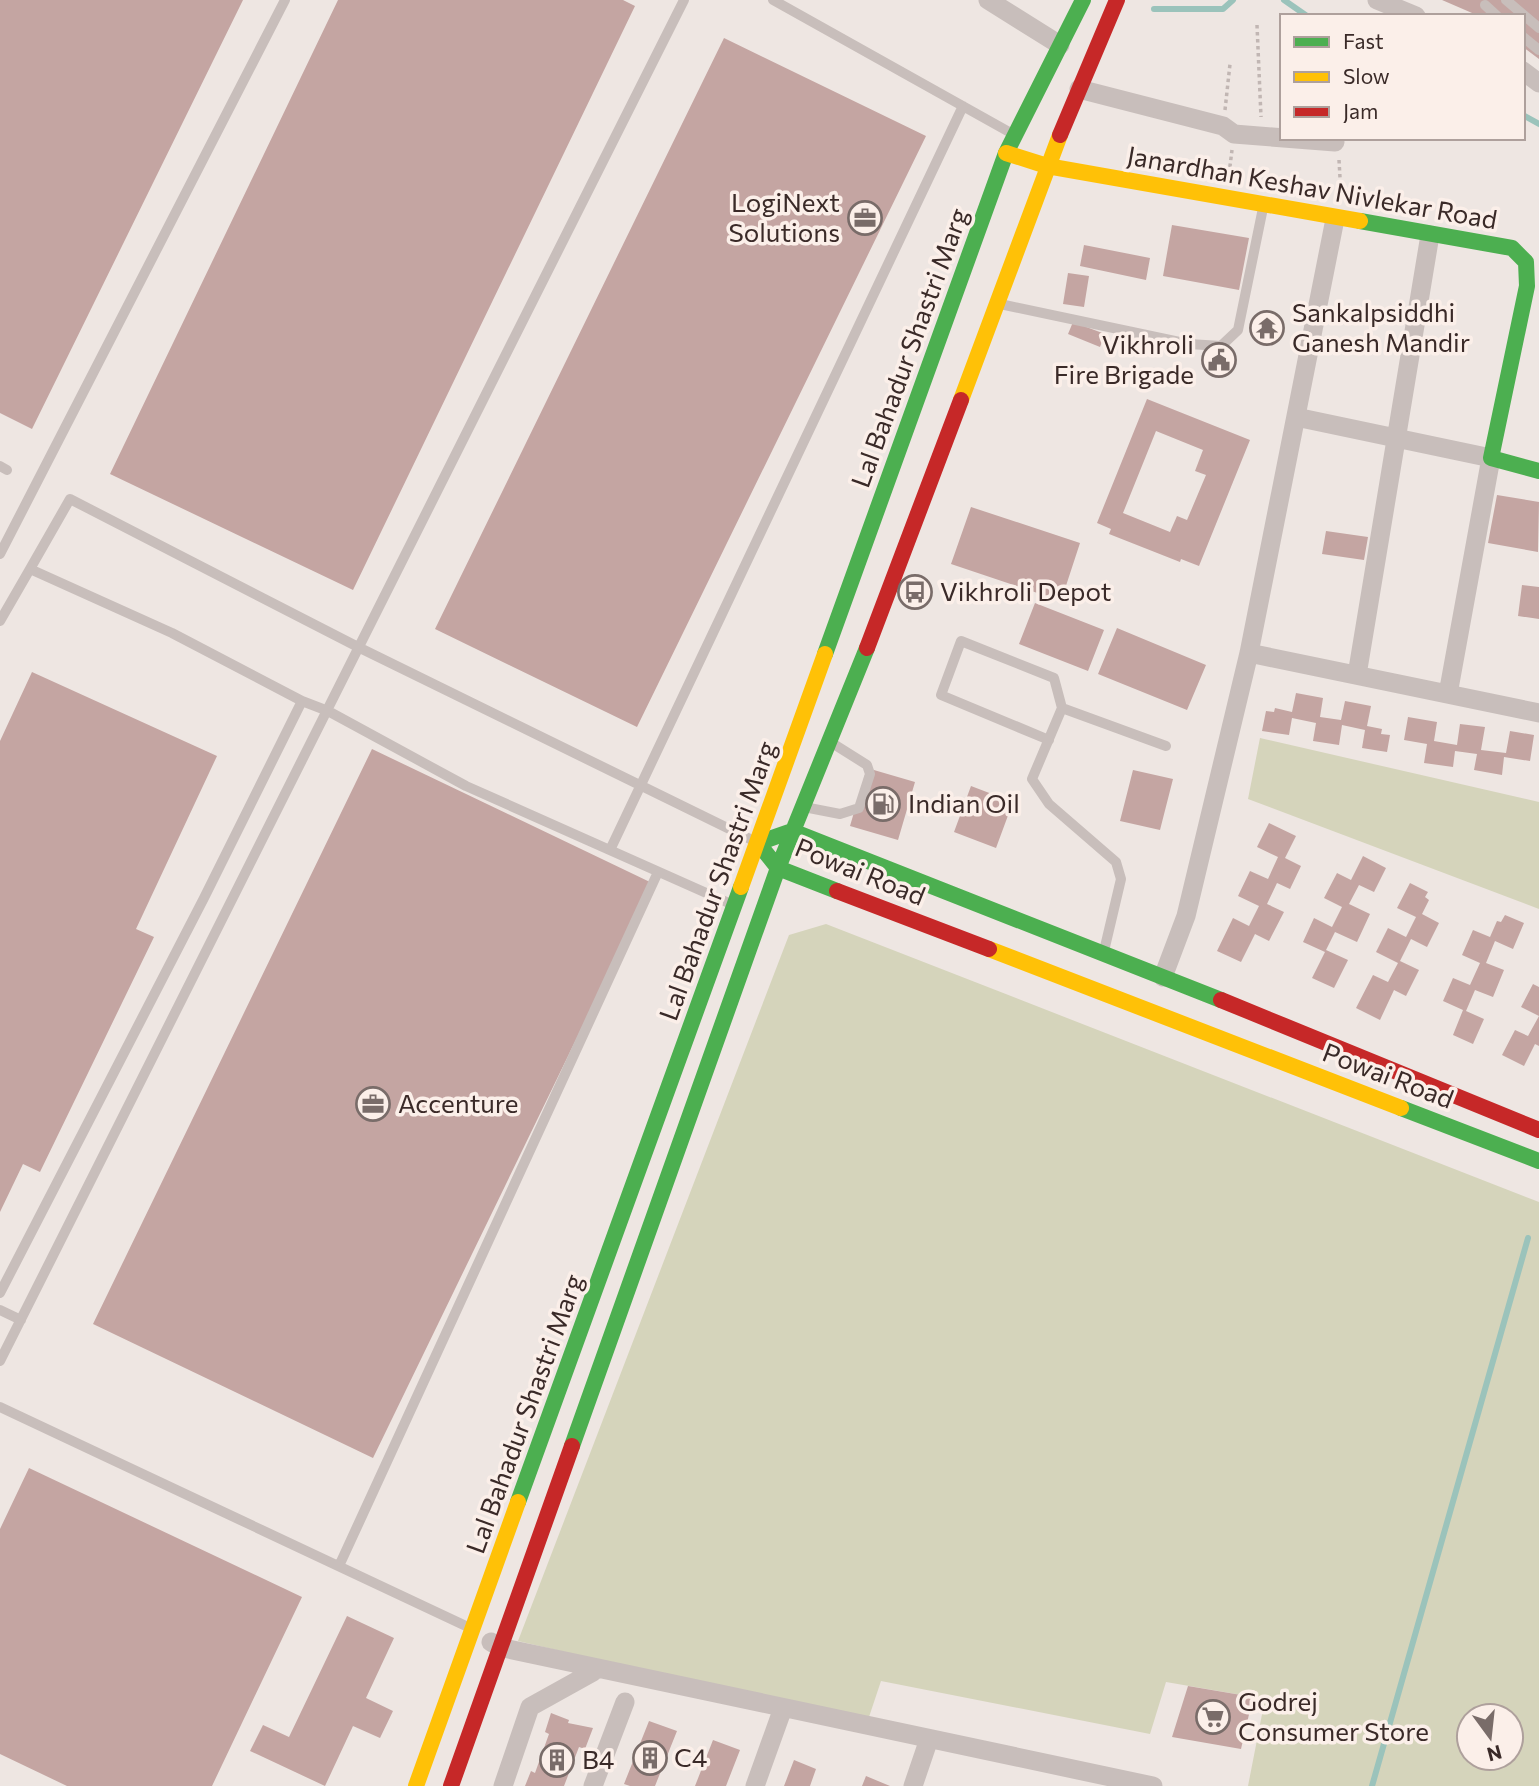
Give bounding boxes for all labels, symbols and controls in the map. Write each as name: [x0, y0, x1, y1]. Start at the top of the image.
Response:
legend: [1280, 14, 1525, 140]
text: Fast: [1343, 28, 1384, 53]
text: Slow: [1343, 63, 1390, 88]
text: Jam: [1343, 98, 1378, 123]
street label: Janardhan Keshav Nivlekar Road: [1125, 139, 1500, 234]
place label: LogiNext Solutions: [728, 186, 840, 247]
office icon: LogiNext Solutions: [846, 199, 884, 237]
street label: Lal Bahadur Shastri Marg: [844, 204, 974, 491]
place label: Sankalpsiddhi Ganesh Mandir: [1292, 296, 1470, 357]
temple icon: Sankalpsiddhi Ganesh Mandir: [1248, 309, 1286, 347]
place label: Vikhroli Fire Brigade: [1054, 328, 1194, 389]
public building icon: Vikhroli Fire Brigade: [1200, 341, 1238, 379]
bus stop icon: Vikhroli Depot: [896, 573, 934, 611]
place label: Vikhroli Depot: [940, 575, 1112, 606]
street label: Lal Bahadur Shastri Marg: [652, 737, 782, 1024]
fuel station icon: Indian Oil: [864, 785, 902, 823]
place label: Indian Oil: [908, 787, 1020, 818]
street label: Powai Road: [791, 830, 930, 911]
street label: Powai Road: [1319, 1035, 1458, 1114]
office icon: Accenture: [354, 1085, 392, 1123]
place label: Accenture: [398, 1087, 519, 1118]
street label: Lal Bahadur Shastri Marg: [459, 1270, 589, 1557]
place label: Godrej Consumer Store: [1238, 1685, 1429, 1746]
supermarket icon: Godrej Consumer Store: [1194, 1698, 1232, 1736]
north arrow: [1455, 1702, 1525, 1772]
building icon: C4: [631, 1739, 669, 1777]
building icon: B4: [538, 1741, 576, 1779]
place label: C4: [674, 1741, 707, 1772]
text: N: [1485, 1741, 1504, 1767]
place label: B4: [582, 1743, 614, 1774]

